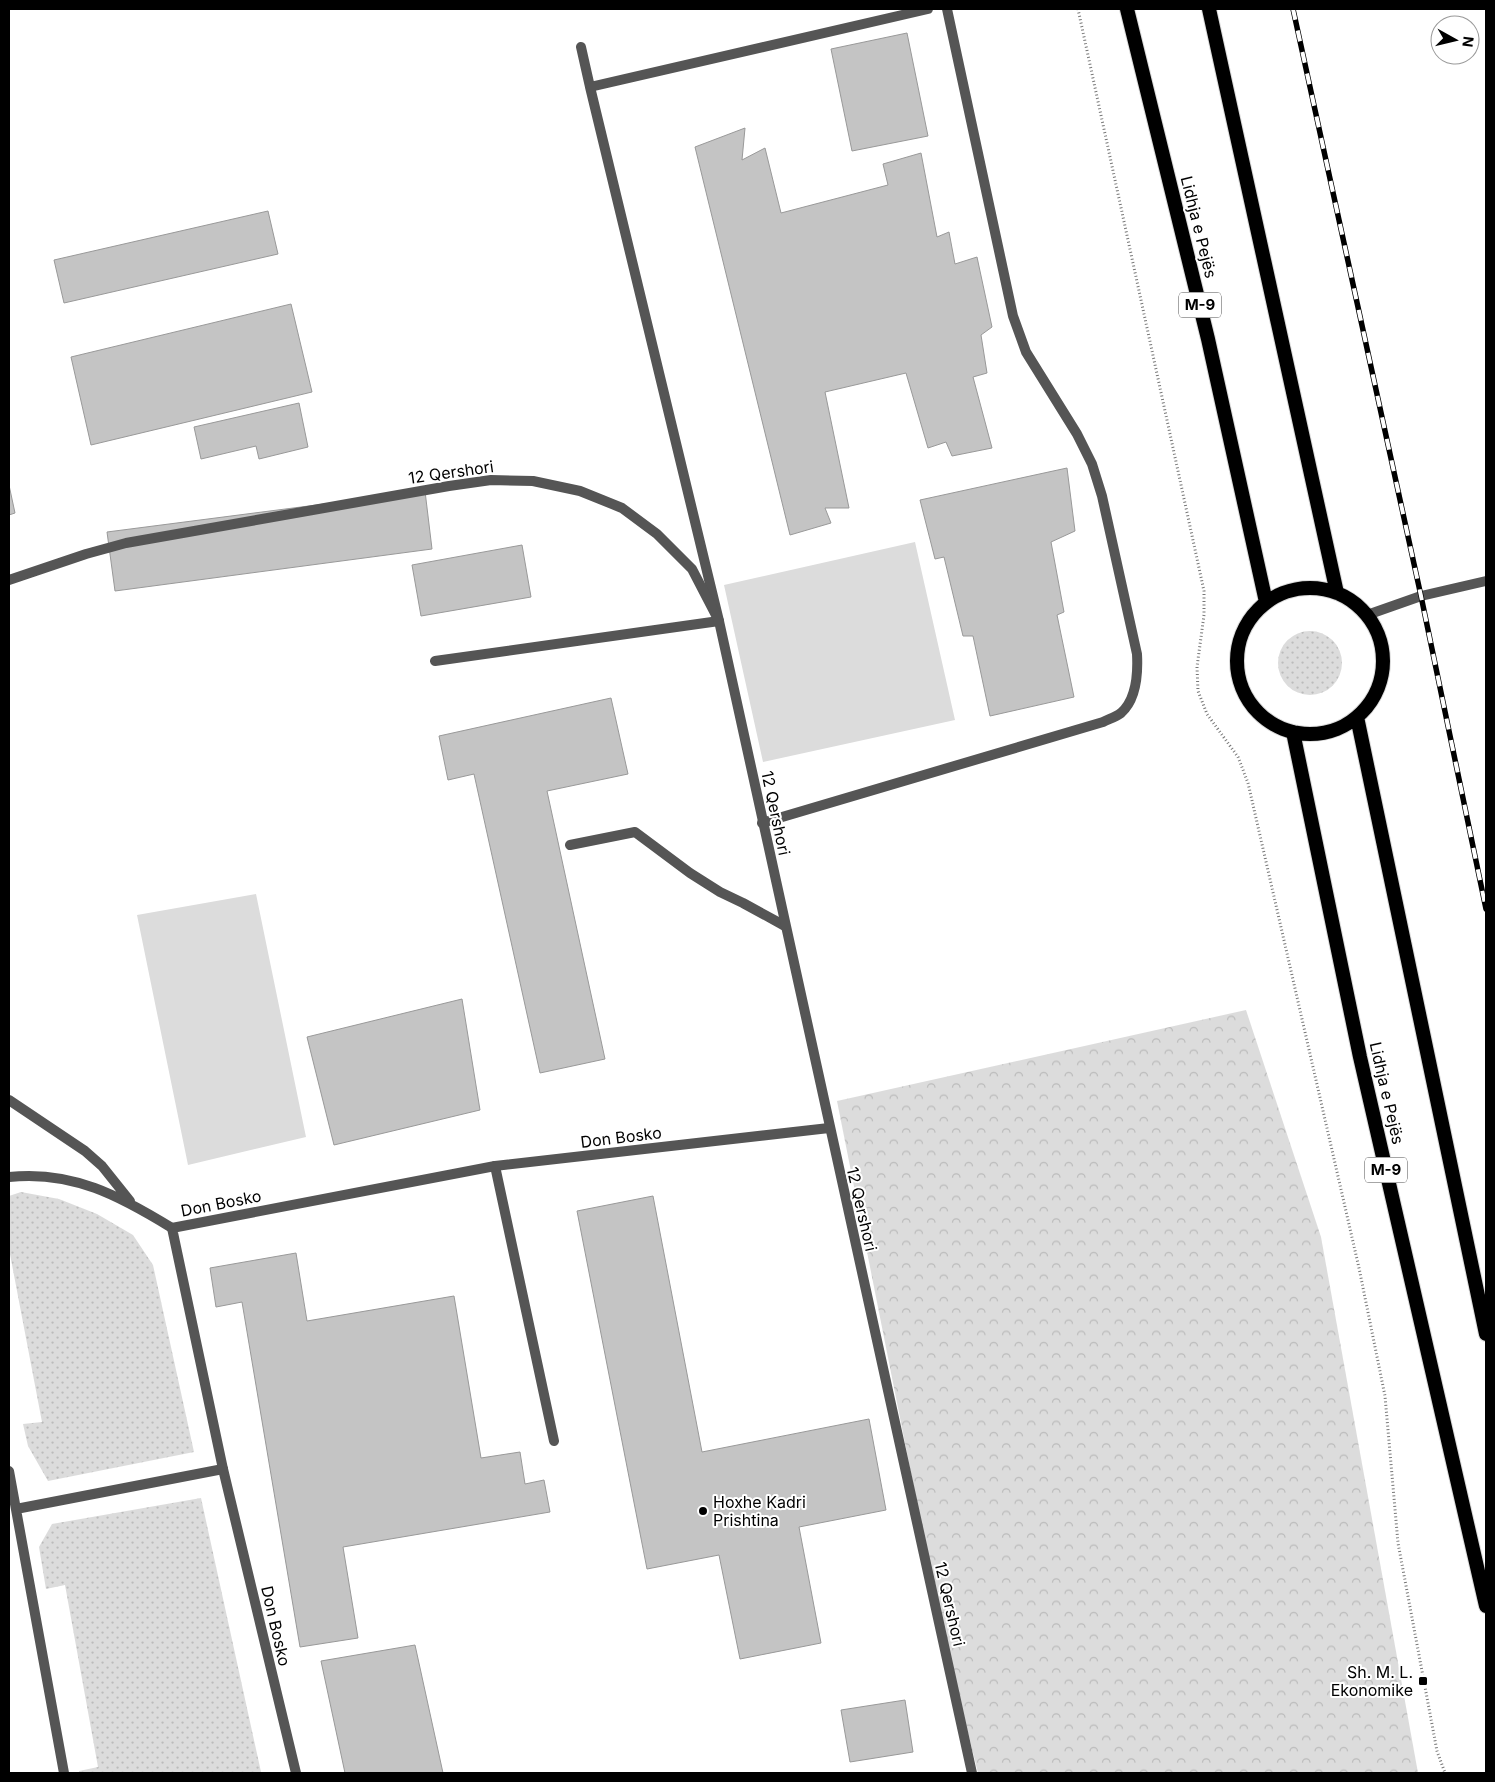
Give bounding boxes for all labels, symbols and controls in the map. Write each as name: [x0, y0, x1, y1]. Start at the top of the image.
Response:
north arrow: [1430, 15, 1480, 65]
text: N: [1459, 35, 1478, 48]
street label: Lidhja e Pejës: [1177, 174, 1221, 280]
road number: M-9: [1179, 292, 1221, 318]
street label: 12 Qershori: [407, 456, 495, 488]
street label: 12 Qershori: [757, 769, 795, 857]
street label: Lidhja e Pejës: [1366, 1040, 1408, 1146]
street label: Don Bosko: [579, 1122, 663, 1152]
road number: M-9: [1365, 1158, 1407, 1182]
street label: 12 Qershori: [843, 1165, 881, 1253]
street label: Don Bosko: [179, 1185, 263, 1221]
place label: Hoxhe Kadri Prishtina: [713, 1492, 806, 1530]
marker: Hoxhe Kadri Prishtina: [697, 1505, 709, 1517]
street label: 12 Qershori: [931, 1560, 969, 1648]
street label: Don Bosko: [257, 1584, 295, 1668]
place label: Sh. M. L. Ekonomike: [1331, 1662, 1413, 1700]
marker: Sh. M. L. Ekonomike: [1417, 1675, 1429, 1687]

